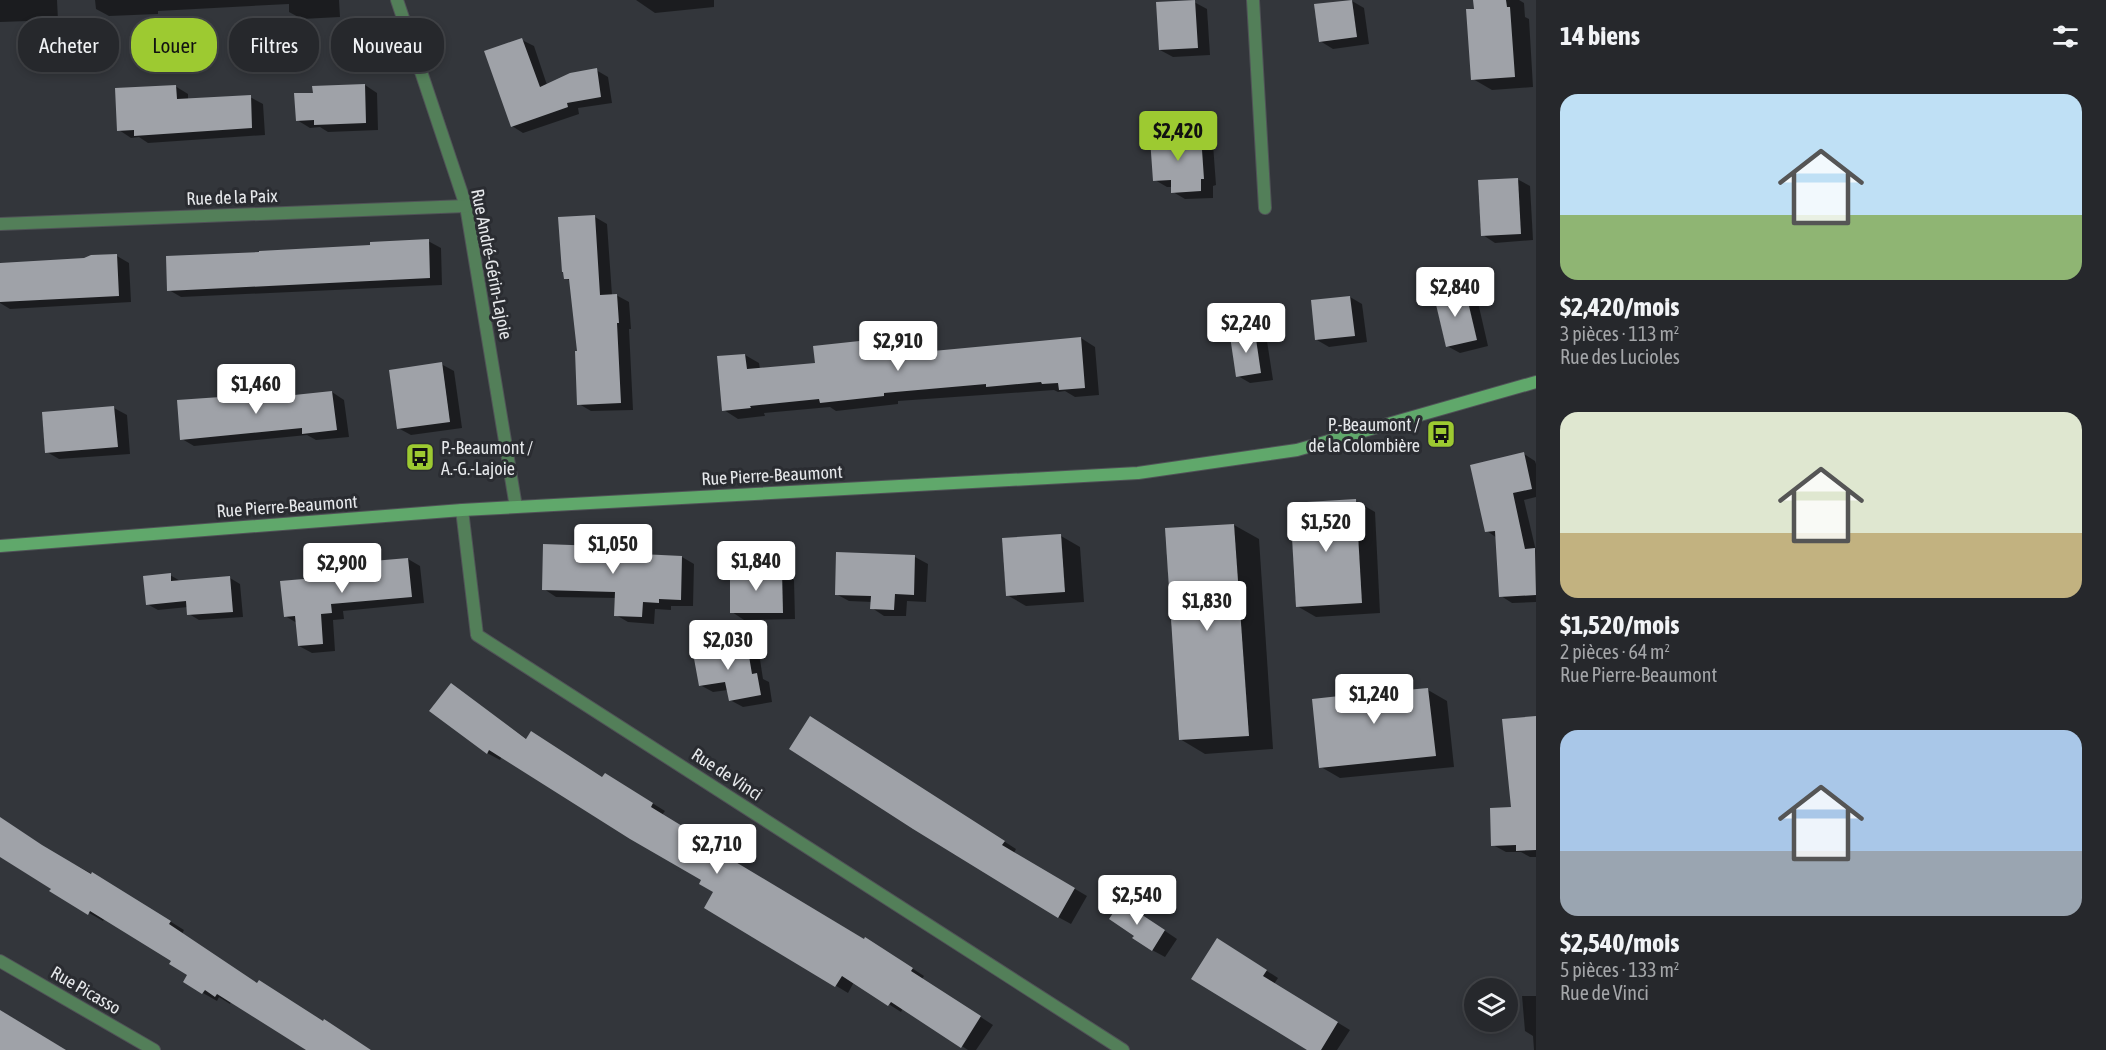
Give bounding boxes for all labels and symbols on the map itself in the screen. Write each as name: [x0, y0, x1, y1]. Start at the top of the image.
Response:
pin: $2,420: [1129, 111, 1227, 162]
street label: Rue de la Paix: [186, 185, 278, 209]
street label: Rue André-Gérin-Lajoie: [467, 187, 517, 341]
pin: $2,840: [1406, 267, 1504, 318]
pin: $2,240: [1197, 303, 1295, 354]
pin: $2,910: [849, 321, 947, 372]
pin: $1,460: [207, 364, 305, 415]
place label: P.-Beaumont / de la Colombière: [1308, 414, 1420, 456]
bus stop icon: P.-Beaumont / de la Colombière: [1425, 418, 1457, 450]
place label: P.-Beaumont / A.-G.-Lajoie: [441, 437, 533, 479]
bus stop icon: P.-Beaumont / A.-G.-Lajoie: [404, 441, 436, 473]
street label: Rue Pierre-Beaumont: [701, 461, 843, 489]
street label: Rue Pierre-Beaumont: [216, 491, 358, 521]
pin: $1,520: [1277, 502, 1375, 553]
pin: $1,050: [564, 524, 662, 575]
pin: $1,840: [707, 541, 805, 592]
pin: $2,900: [293, 543, 391, 594]
pin: $1,830: [1158, 581, 1256, 632]
pin: $2,030: [679, 620, 777, 671]
pin: $1,240: [1325, 674, 1423, 725]
street label: Rue de Vinci: [688, 743, 766, 805]
pin: $2,710: [668, 824, 766, 875]
pin: $2,540: [1088, 875, 1186, 926]
street label: Rue Picasso: [47, 962, 125, 1018]

